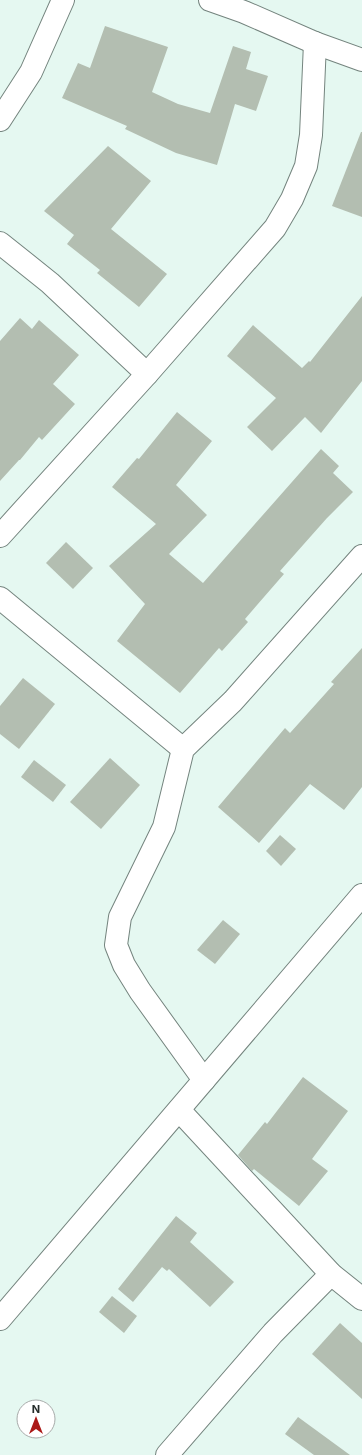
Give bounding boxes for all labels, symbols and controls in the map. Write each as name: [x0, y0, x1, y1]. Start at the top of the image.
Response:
north arrow: [16, 1399, 56, 1439]
text: N: [32, 1402, 40, 1416]

